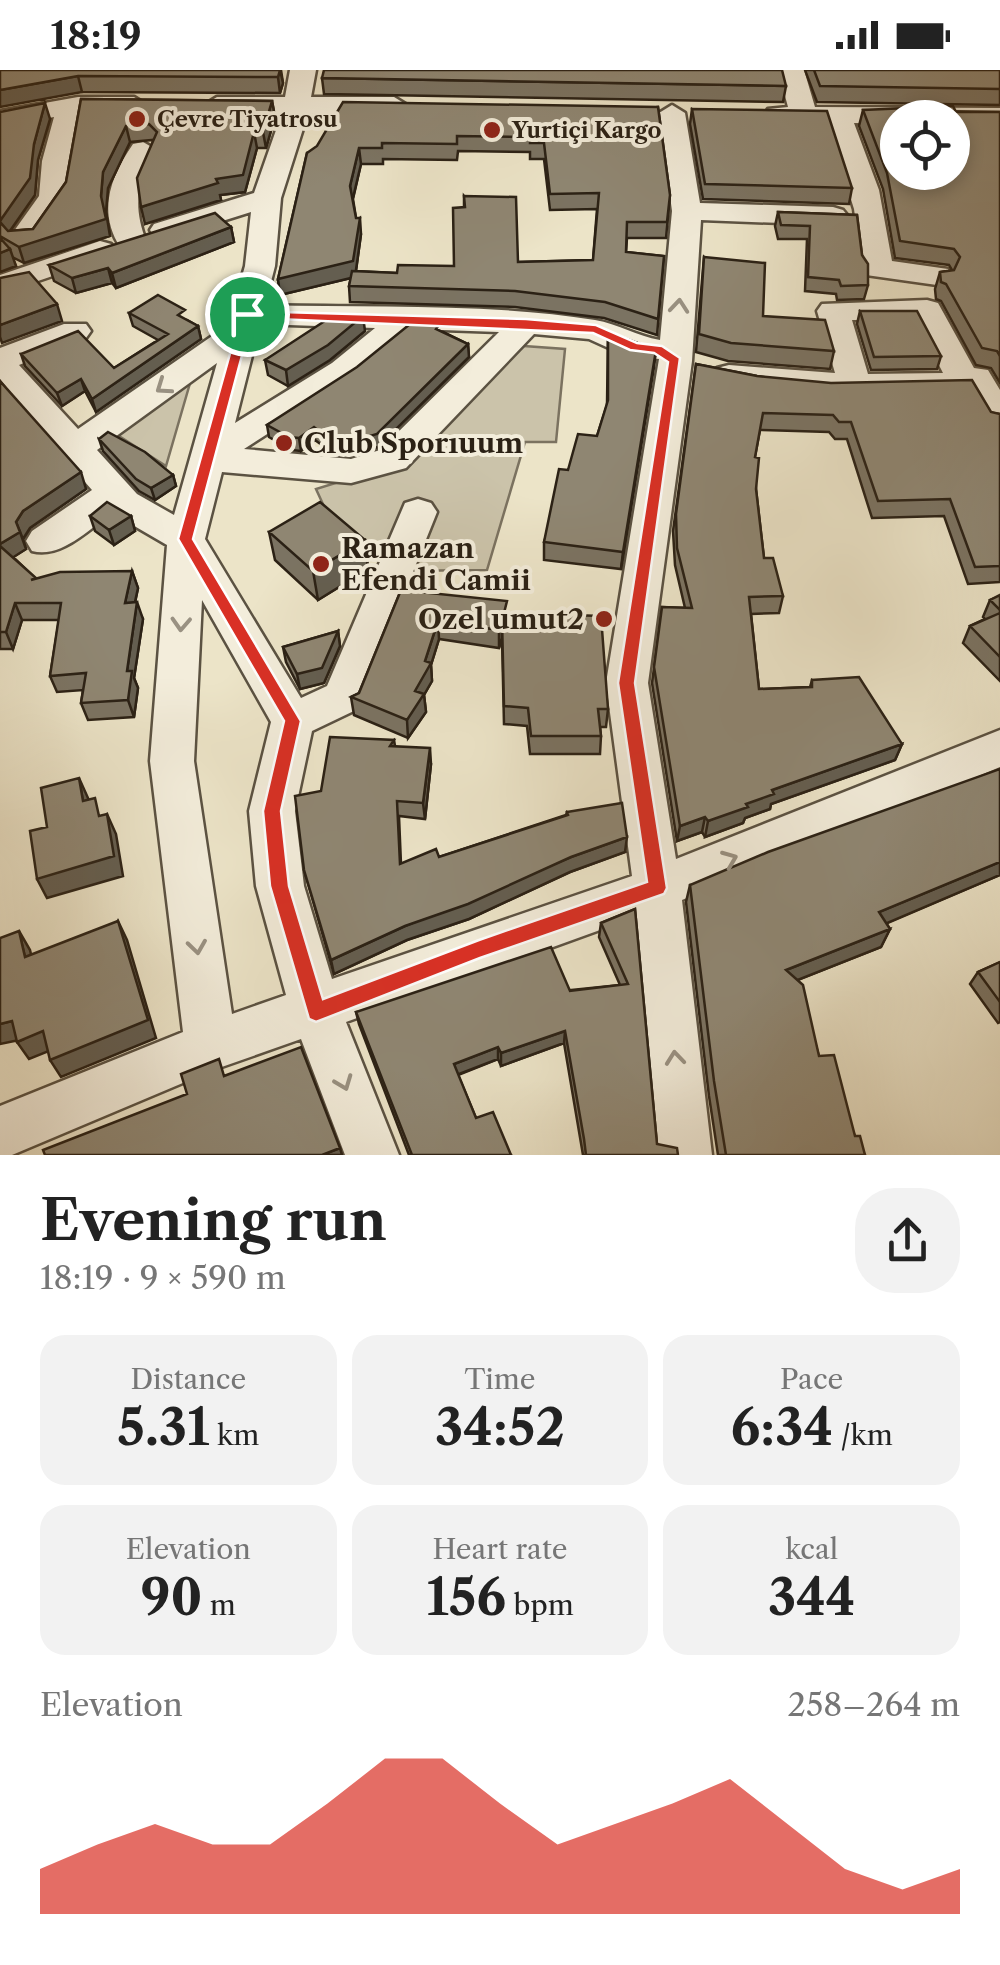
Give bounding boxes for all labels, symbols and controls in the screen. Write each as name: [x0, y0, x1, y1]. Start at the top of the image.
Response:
text: 18:19: [50, 12, 142, 59]
map controls: [880, 100, 970, 190]
button: locate: [880, 100, 970, 190]
place label: Çevre Tiyatrosu: [157, 106, 338, 133]
marker: Çevre Tiyatrosu: [126, 108, 148, 130]
place label: Yurtiçi Kargo: [511, 117, 662, 144]
marker: Yurtiçi Kargo: [481, 119, 503, 141]
pin: [205, 272, 290, 357]
icon: arrive: [220, 287, 275, 342]
one-way arrow: [668, 298, 690, 314]
one-way arrow: [155, 374, 174, 393]
place label: Club Sporıuum: [304, 426, 523, 460]
marker: Club Sporıuum: [273, 432, 295, 454]
place label: Ramazan Efendi Camii: [341, 531, 531, 597]
marker: Ramazan Efendi Camii: [310, 553, 332, 575]
place label: Ozel umut2: [418, 602, 584, 636]
marker: Ozel umut2: [593, 608, 615, 630]
one-way arrow: [171, 616, 192, 632]
one-way arrow: [720, 850, 738, 870]
one-way arrow: [186, 938, 207, 955]
one-way arrow: [664, 1050, 686, 1066]
one-way arrow: [332, 1074, 353, 1091]
text: Evening run: [40, 1187, 387, 1254]
button: share: [855, 1188, 960, 1293]
text: 18:19 · 9 × 590 m: [40, 1258, 286, 1297]
text: Distance: [130, 1362, 246, 1396]
text: Time: [465, 1362, 535, 1396]
text: Pace: [780, 1362, 843, 1396]
text: 5.31: [117, 1396, 210, 1458]
text: 34:52: [435, 1396, 565, 1458]
text: 6:34: [730, 1396, 833, 1458]
text: km: [210, 1418, 259, 1452]
text: /km: [833, 1418, 893, 1452]
text: Elevation: [126, 1532, 251, 1566]
text: Heart rate: [433, 1532, 567, 1566]
text: kcal: [785, 1532, 838, 1566]
text: 90: [141, 1566, 202, 1628]
text: 156: [426, 1566, 506, 1628]
text: 344: [768, 1566, 855, 1628]
text: m: [202, 1588, 236, 1622]
text: bpm: [506, 1588, 574, 1622]
text: Elevation: [40, 1685, 183, 1724]
text: 258–264 m: [788, 1685, 960, 1724]

